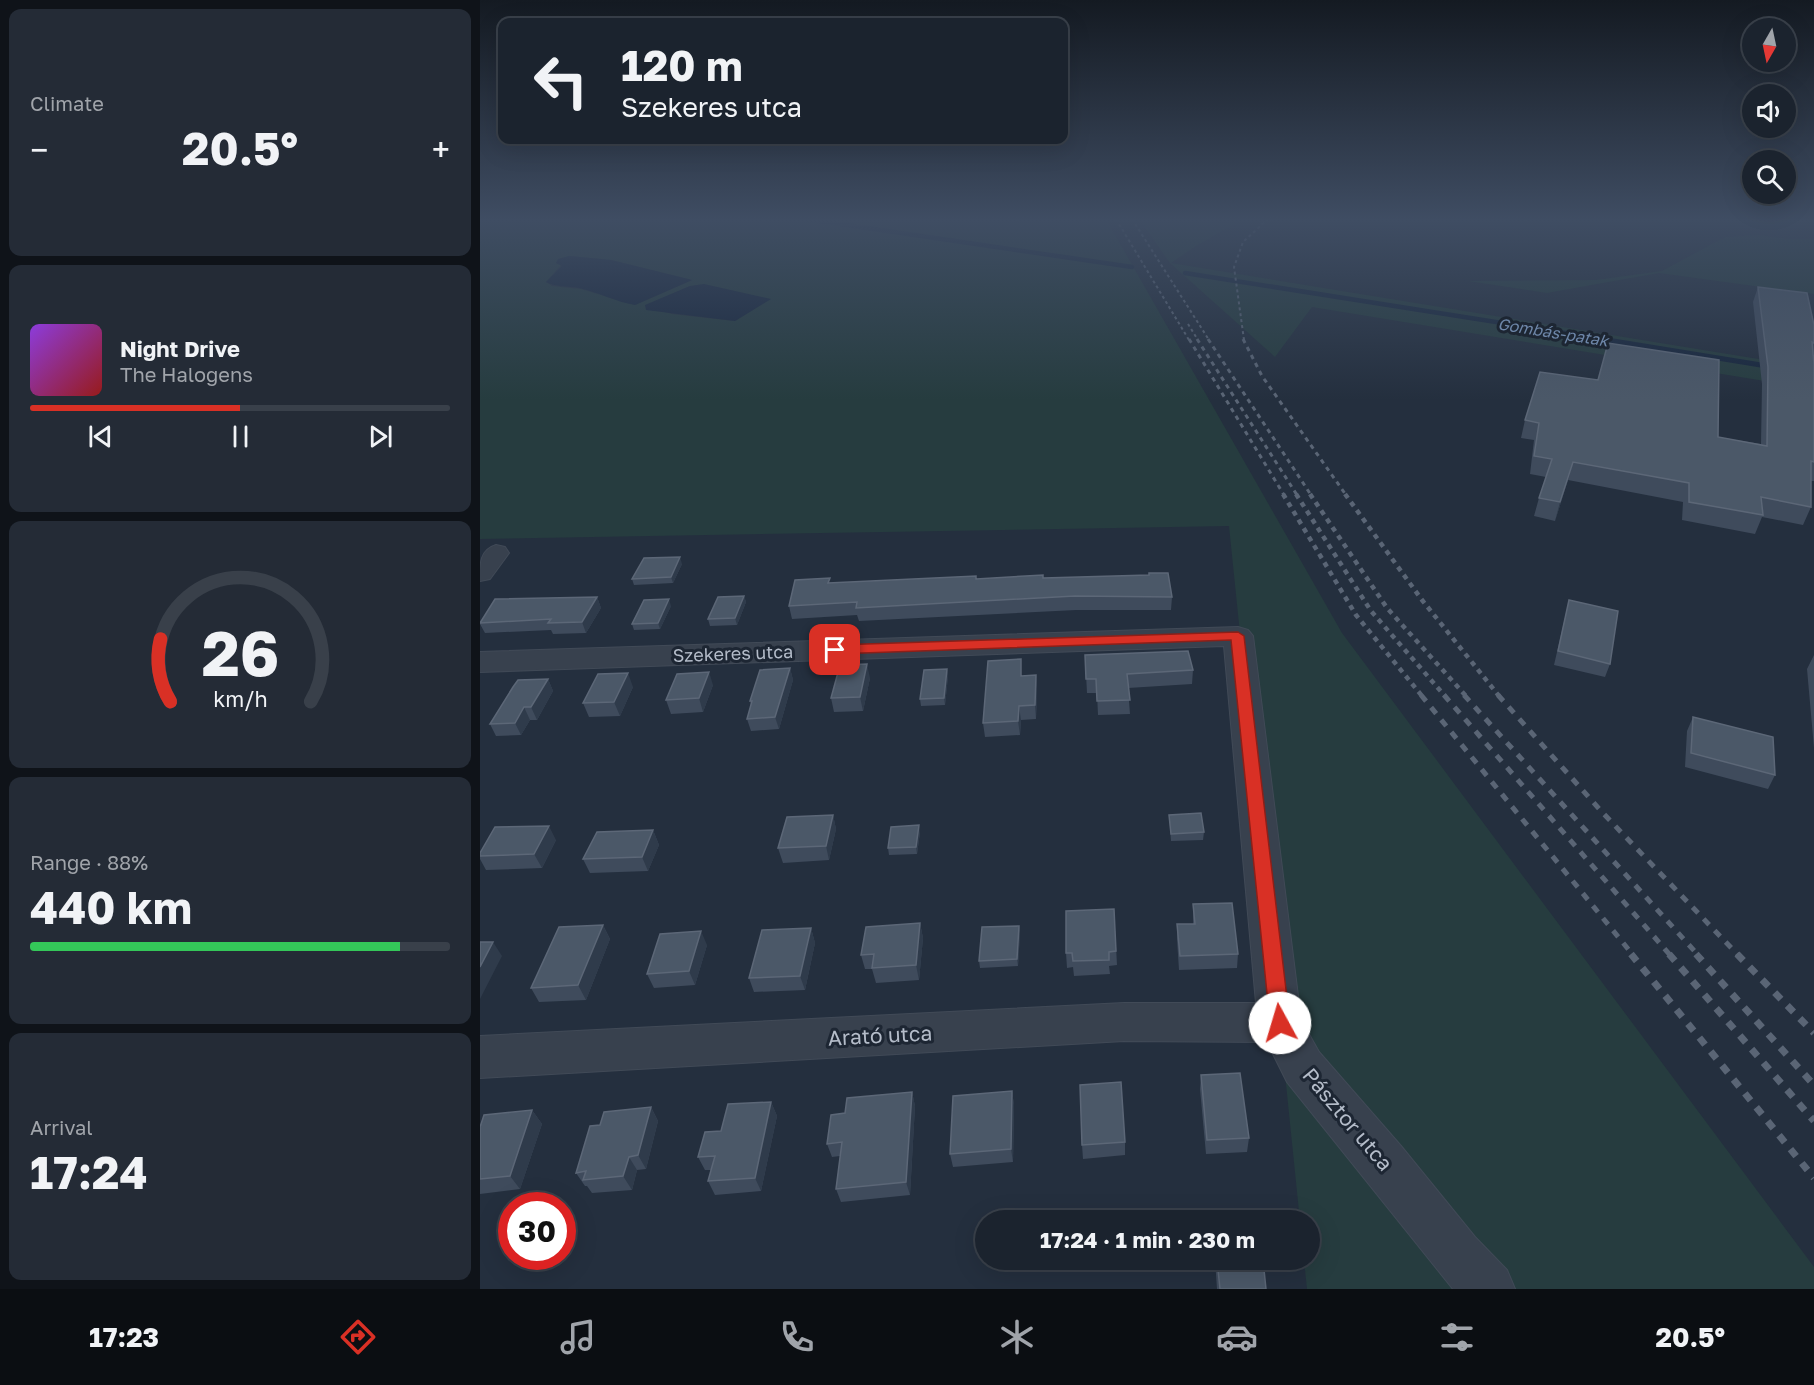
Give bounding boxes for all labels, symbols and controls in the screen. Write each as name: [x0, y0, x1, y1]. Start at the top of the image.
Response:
north arrow: [1742, 18, 1796, 72]
map controls: [1742, 18, 1796, 204]
text: 120 m: [621, 40, 743, 90]
icon: left: [522, 42, 600, 120]
button: sound: [1742, 84, 1796, 138]
text: Climate: [30, 91, 104, 115]
text: Szekeres utca: [621, 91, 802, 123]
text: 20.5°: [182, 121, 298, 175]
text: −: [30, 130, 48, 169]
text: +: [432, 130, 450, 169]
button: search: [1742, 150, 1796, 204]
water label: Gombás-patak: [1496, 313, 1612, 351]
text: Night Drive: [120, 335, 240, 362]
text: The Halogens: [120, 362, 253, 386]
icon: previous: [84, 420, 117, 453]
icon: pause: [224, 420, 257, 453]
icon: next: [364, 420, 397, 453]
text: 26: [201, 615, 279, 690]
pin: [809, 624, 860, 675]
icon: arrive: [818, 633, 851, 666]
street label: Szekeres utca: [672, 640, 794, 666]
text: km/h: [213, 686, 267, 712]
text: Range · 88%: [30, 850, 148, 874]
text: 440 km: [30, 880, 192, 934]
position arrow: [1248, 991, 1312, 1055]
street label: Arató utca: [827, 1019, 933, 1051]
street label: Pásztor utca: [1297, 1062, 1399, 1176]
text: Arrival: [30, 1115, 93, 1139]
text: 17:24: [30, 1145, 148, 1199]
speed limit sign: 30: [498, 1192, 576, 1270]
text: 17:24 · 1 min · 230 m: [1040, 1226, 1255, 1253]
icon: directions: [337, 1316, 379, 1358]
icon: music: [557, 1316, 599, 1358]
icon: phone: [776, 1316, 818, 1358]
icon: climate: [996, 1316, 1038, 1358]
icon: car: [1216, 1316, 1258, 1358]
icon: filters: [1436, 1316, 1478, 1358]
text: 17:23: [89, 1321, 159, 1353]
text: 20.5°: [1655, 1321, 1725, 1353]

